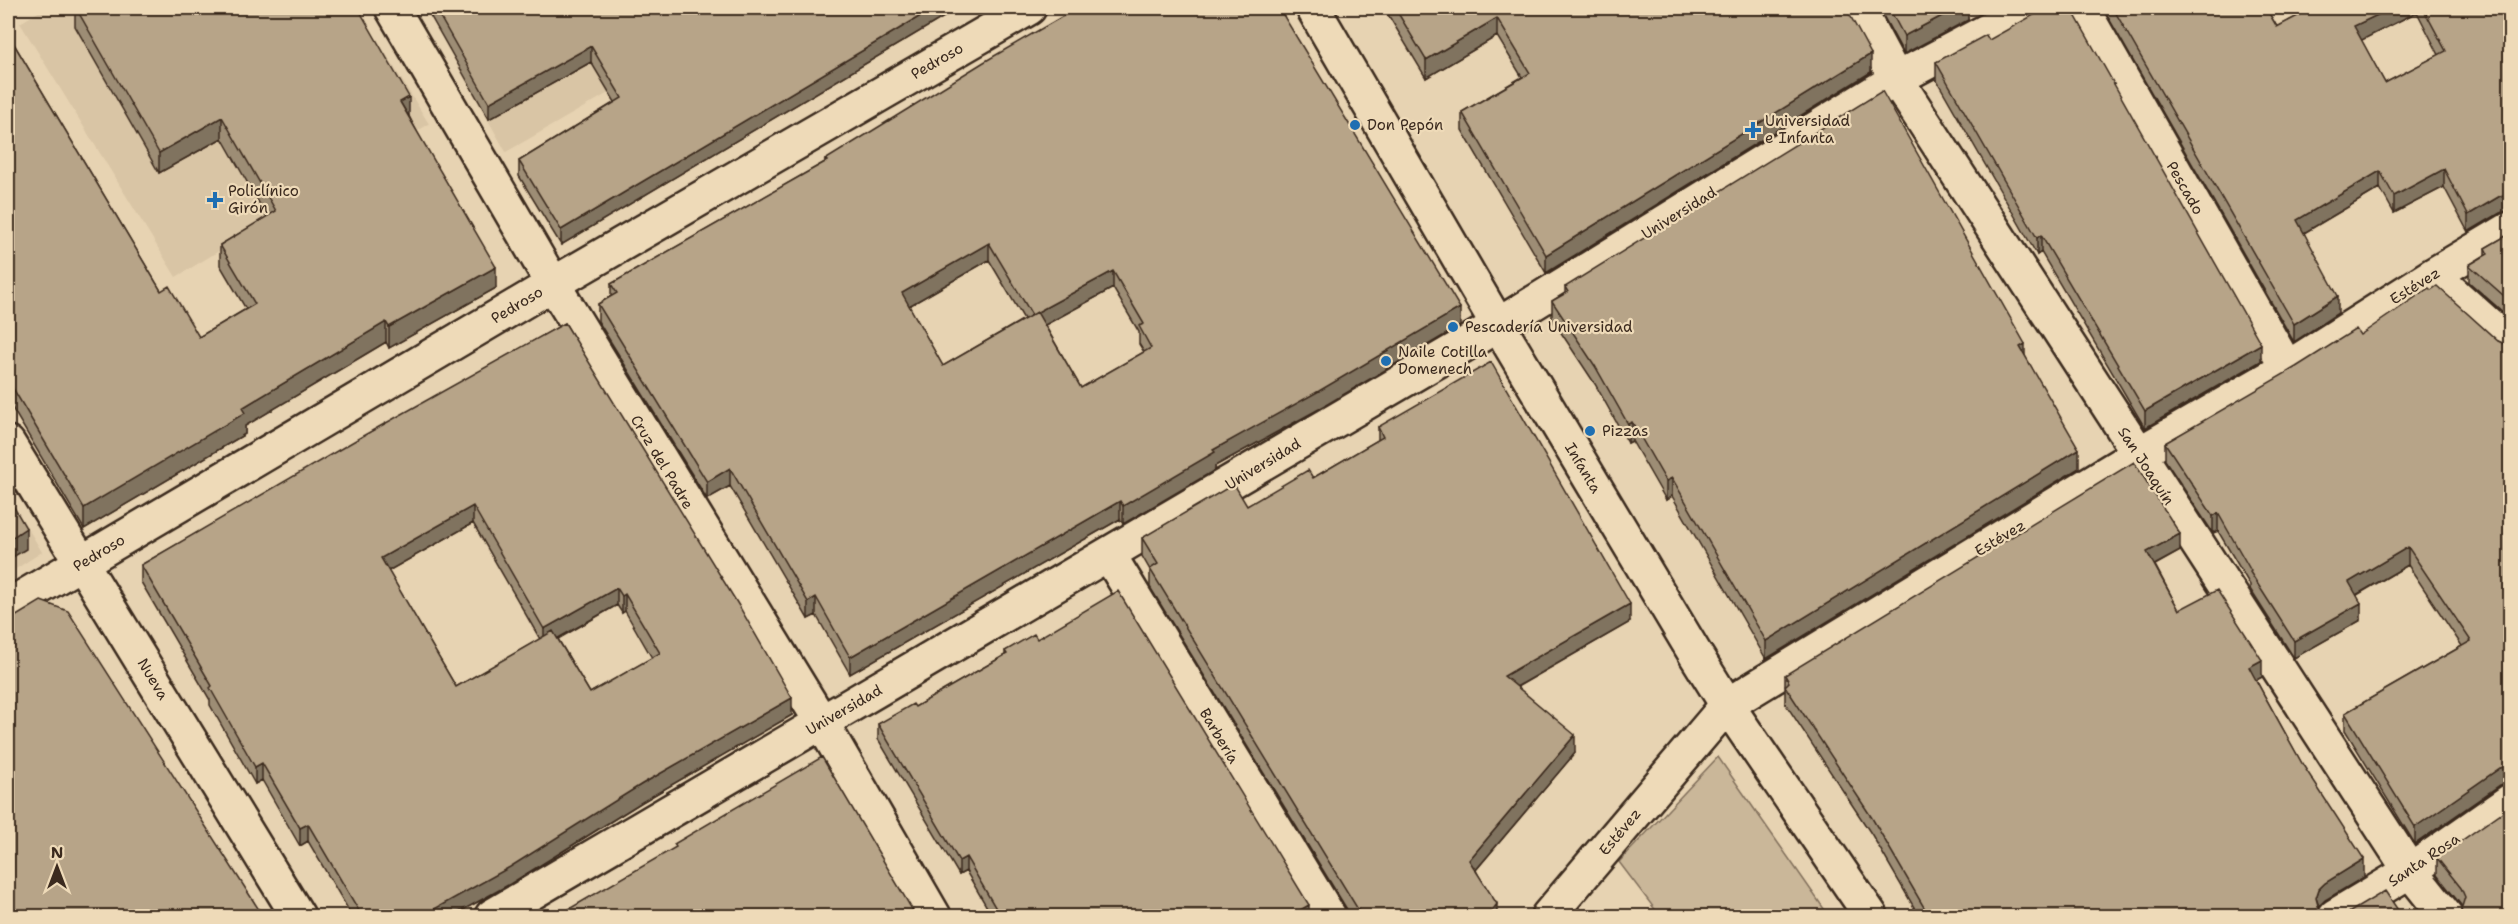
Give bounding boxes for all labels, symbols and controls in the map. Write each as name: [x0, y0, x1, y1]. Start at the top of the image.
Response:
street label: Pedroso: [907, 38, 967, 84]
place label: Universidad e Infanta: [1765, 111, 1850, 148]
place label: Don Pepón: [1367, 115, 1443, 135]
marker: Don Pepón: [1348, 118, 1362, 132]
marker: Universidad e Infanta: [1746, 123, 1760, 137]
street label: Pescado: [2162, 158, 2208, 218]
place label: Policlínico Girón: [228, 181, 299, 218]
street label: Universidad: [1638, 182, 1721, 244]
marker: Policlínico Girón: [206, 191, 224, 209]
street label: Estévez: [2386, 263, 2444, 309]
street label: Pedroso: [487, 282, 547, 328]
place label: Pescadería Universidad: [1465, 317, 1633, 337]
marker: Pescadería Universidad: [1446, 320, 1460, 334]
place label: Naile Cotilla Domenech: [1398, 342, 1488, 379]
marker: Naile Cotilla Domenech: [1379, 354, 1393, 368]
street label: Cruz del Padre: [626, 411, 698, 513]
place label: Pizzas: [1602, 421, 1648, 441]
street label: San Joaquín: [2113, 423, 2179, 509]
marker: Pizzas: [1583, 424, 1597, 438]
street label: Universidad: [1221, 433, 1305, 494]
street label: Infanta: [1560, 439, 1606, 498]
street label: Estévez: [1971, 515, 2029, 561]
street label: Pedroso: [69, 530, 129, 576]
street label: Nueva: [133, 655, 174, 704]
street label: Universidad: [802, 680, 886, 740]
street label: Barbería: [1195, 705, 1244, 768]
street label: Estévez: [1594, 804, 1646, 860]
street label: Santa Rosa: [2384, 828, 2464, 891]
north arrow: [27, 837, 87, 897]
text: N: [51, 842, 63, 863]

